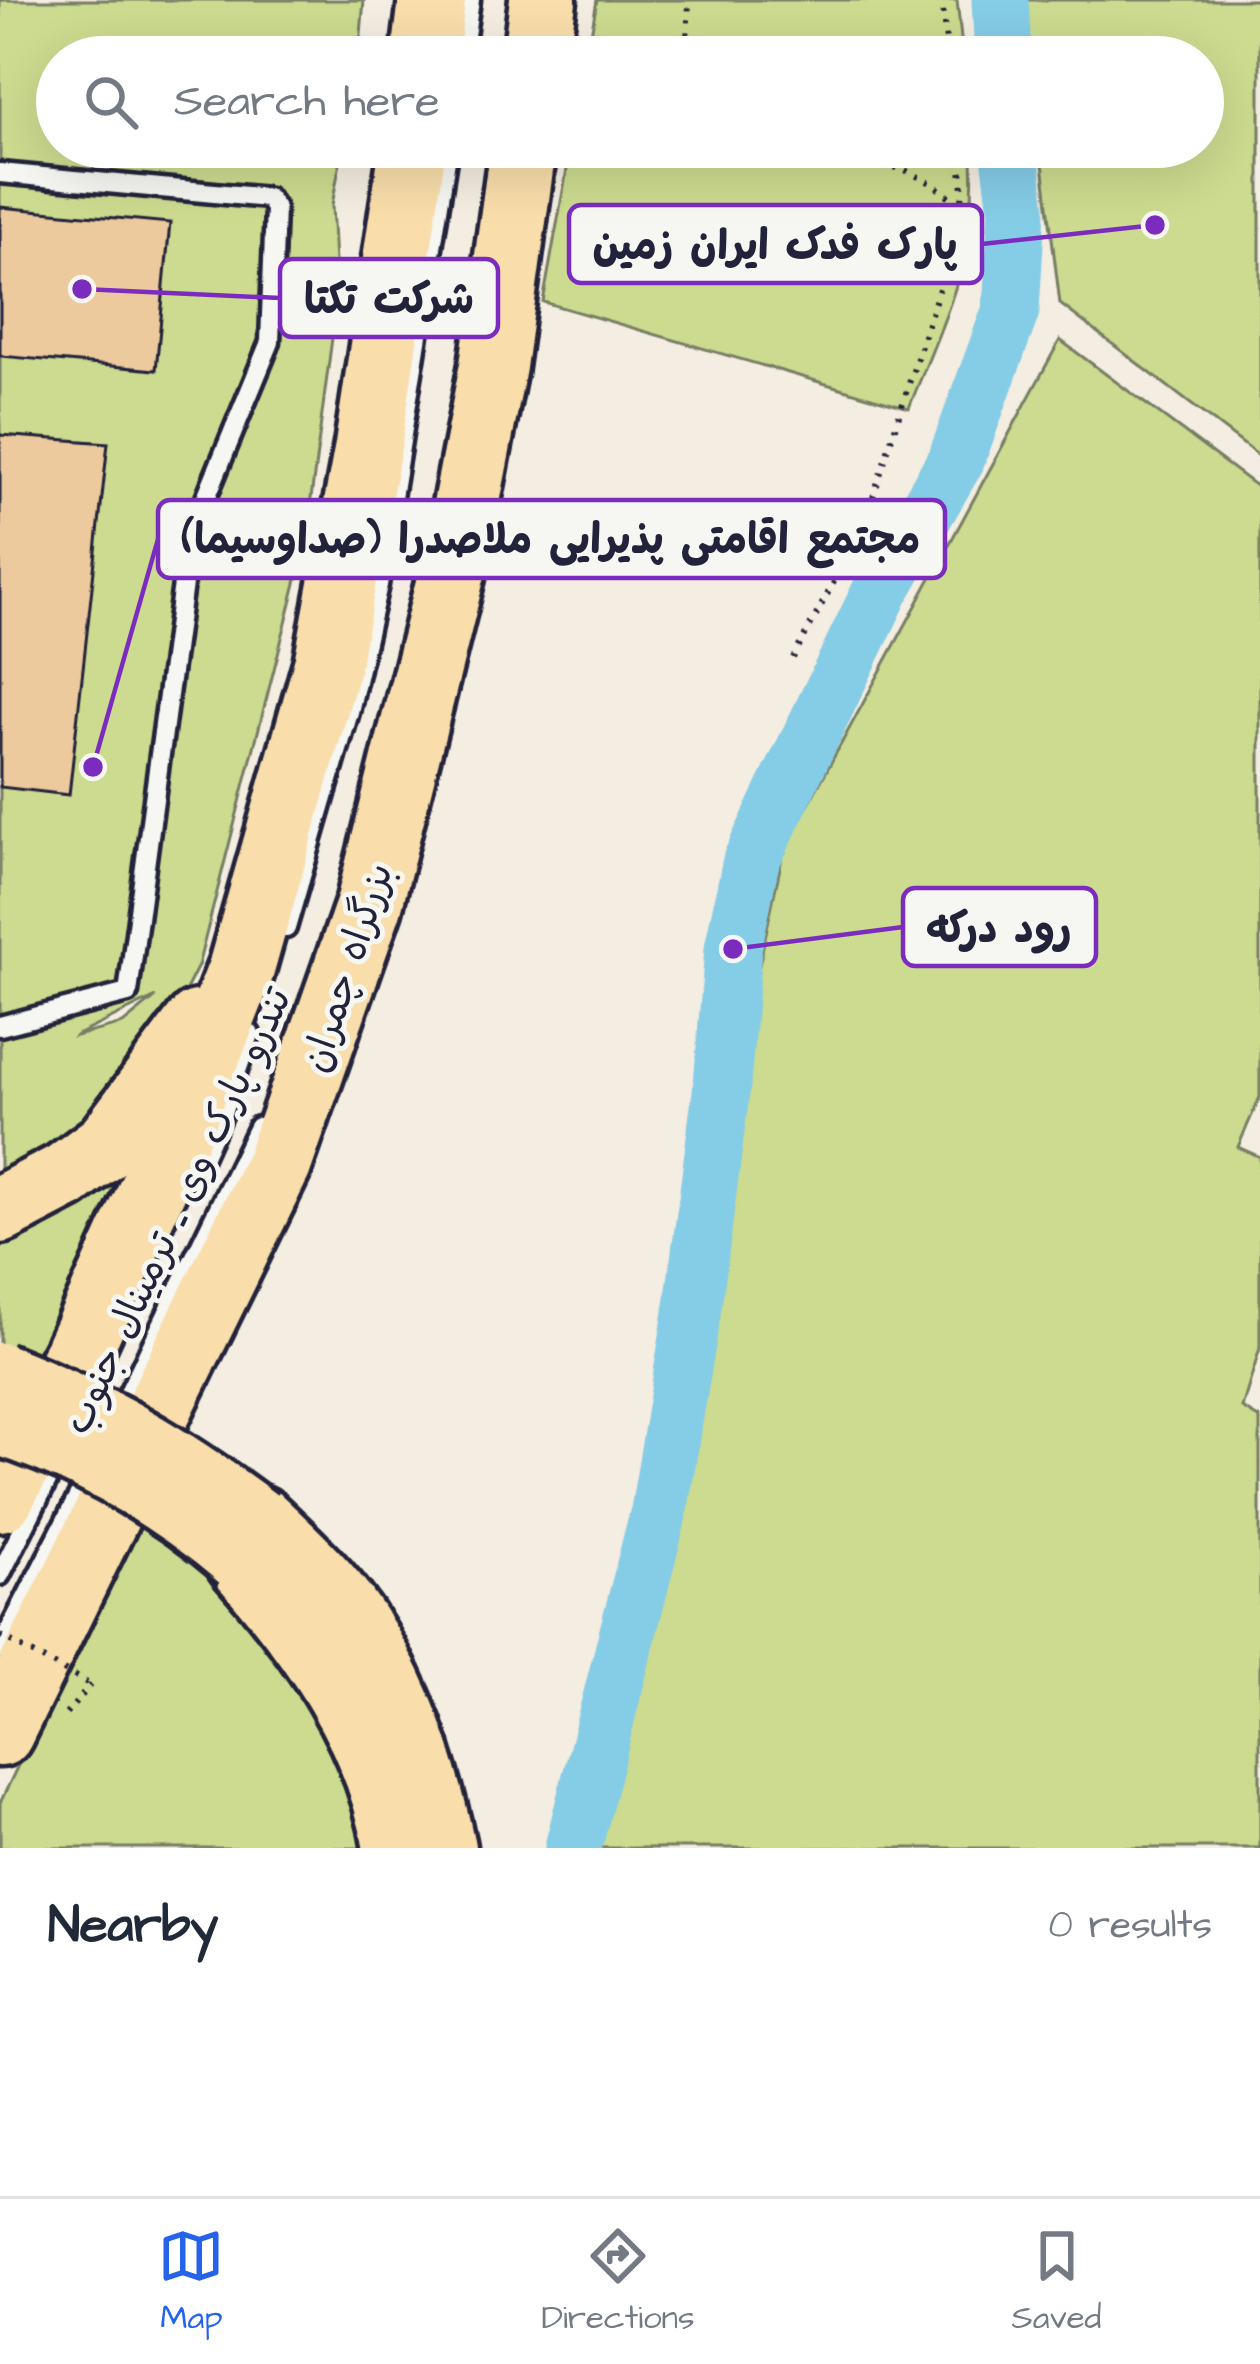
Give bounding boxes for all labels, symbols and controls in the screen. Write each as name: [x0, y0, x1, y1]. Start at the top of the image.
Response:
search box: [36, 36, 1224, 168]
icon: search: [78, 69, 144, 135]
text: Search here: [174, 71, 440, 133]
callout: پارک فدک ایران زمین: [569, 205, 982, 283]
text: پارک فدک ایران زمین: [592, 218, 958, 276]
callout: شرکت تکتا: [280, 259, 498, 337]
text: شرکت تکتا: [304, 272, 474, 330]
callout: مجتمع اقامتی پذیرایی ملاصدرا (صداوسیما): [158, 500, 945, 578]
text: مجتمع اقامتی پذیرایی ملاصدرا (صداوسیما): [181, 512, 920, 570]
street label: بزرگراه چمران: [290, 856, 408, 1080]
callout: رود درکه: [903, 888, 1096, 966]
text: رود درکه: [927, 901, 1072, 959]
street label: تندرو پارک وی ـ ترمینال جنوب: [51, 979, 306, 1443]
text: Nearby: [48, 1891, 218, 1962]
text: 0 results: [1048, 1899, 1212, 1953]
tab: Map: [158, 2223, 224, 2341]
tab: Directions: [541, 2223, 695, 2341]
tab: Saved: [1012, 2223, 1102, 2341]

